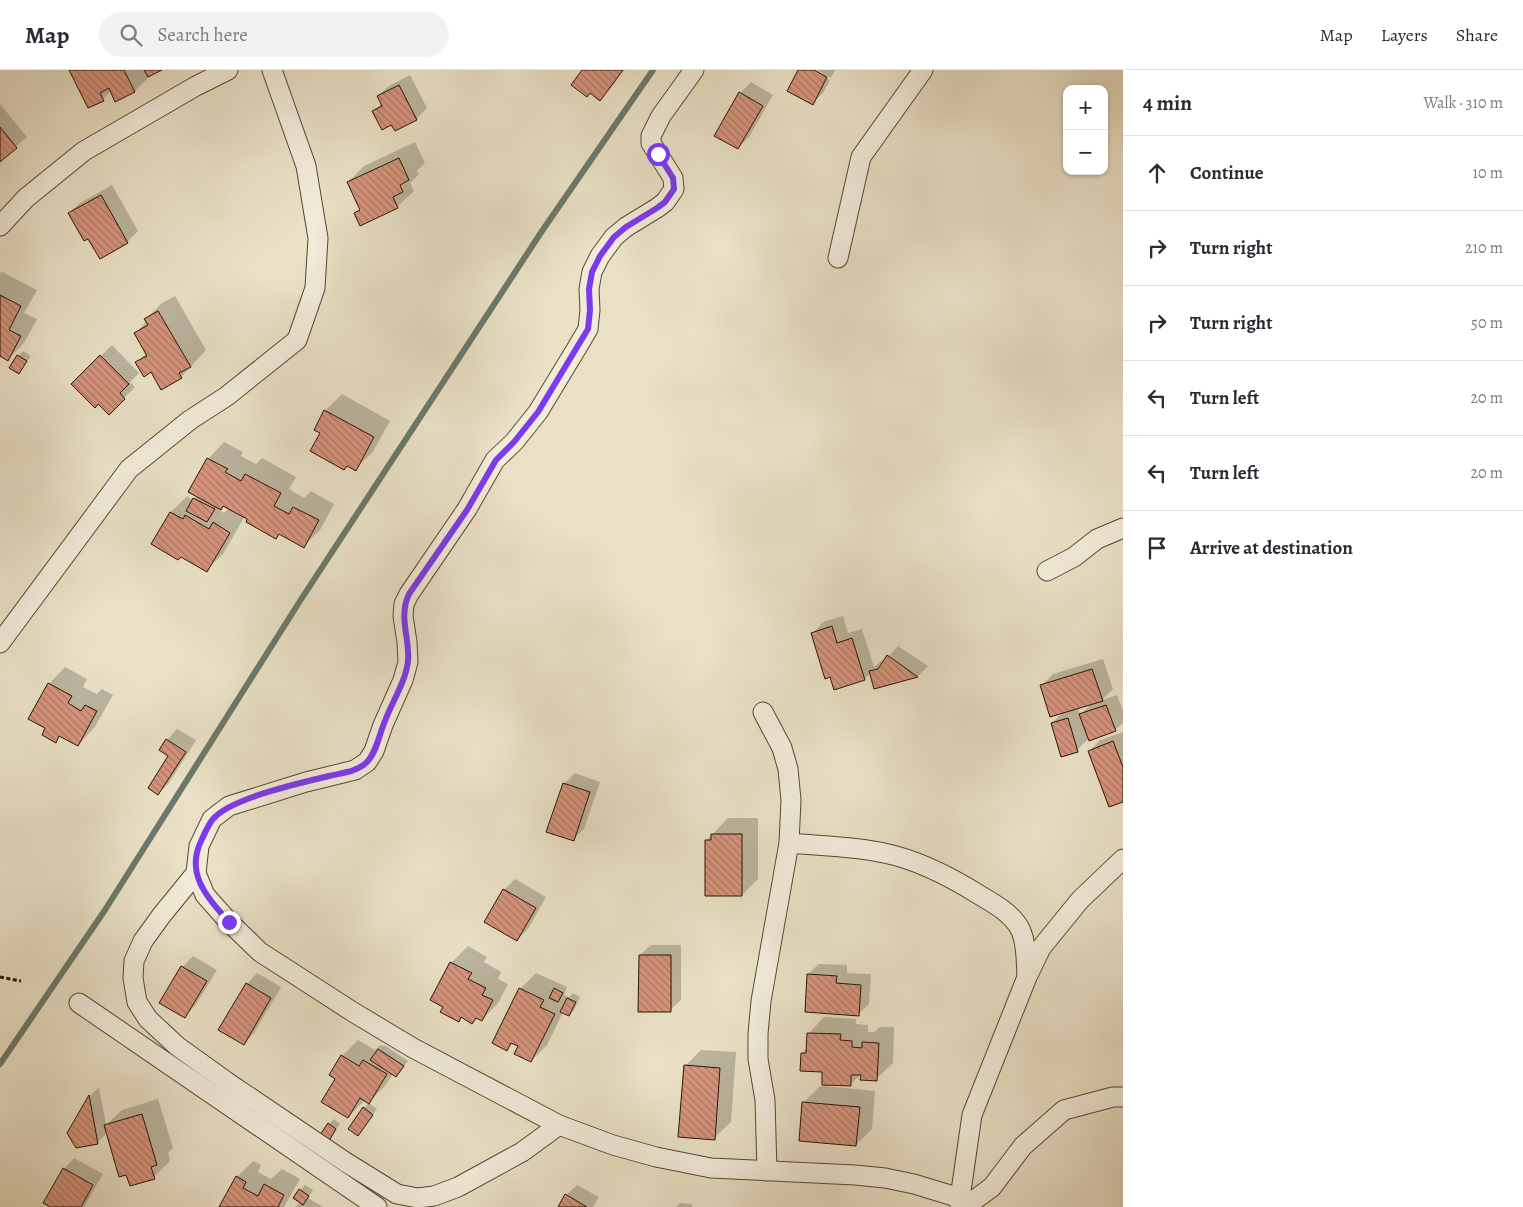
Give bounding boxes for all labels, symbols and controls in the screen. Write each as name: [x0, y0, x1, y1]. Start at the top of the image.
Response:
search box: [99, 12, 449, 57]
text: Map: [25, 19, 69, 51]
icon: search: [117, 21, 145, 49]
text: Search here: [157, 22, 248, 48]
text: Map: [1320, 23, 1353, 47]
text: Layers: [1381, 23, 1428, 47]
text: Share: [1456, 23, 1498, 47]
map controls: [1063, 85, 1108, 175]
button: +: [1063, 85, 1108, 130]
text: 4 min: [1143, 89, 1192, 117]
text: Walk · 310 m: [1423, 92, 1503, 114]
button: −: [1063, 130, 1108, 175]
route start: [647, 143, 670, 166]
icon: ahead: [1143, 159, 1171, 187]
text: Continue: [1190, 160, 1264, 186]
text: 10 m: [1473, 162, 1503, 184]
icon: right: [1143, 234, 1171, 262]
text: Turn right: [1190, 235, 1272, 261]
text: 210 m: [1465, 237, 1503, 259]
icon: right: [1143, 309, 1171, 337]
text: Turn right: [1190, 310, 1272, 336]
text: 50 m: [1471, 312, 1503, 334]
icon: left: [1143, 384, 1171, 412]
text: Turn left: [1190, 385, 1259, 411]
text: 20 m: [1470, 387, 1503, 409]
icon: left: [1143, 459, 1171, 487]
text: Turn left: [1190, 460, 1259, 486]
text: 20 m: [1470, 462, 1503, 484]
icon: arrive: [1143, 534, 1171, 562]
text: Arrive at destination: [1190, 535, 1353, 561]
route end: [218, 911, 241, 934]

